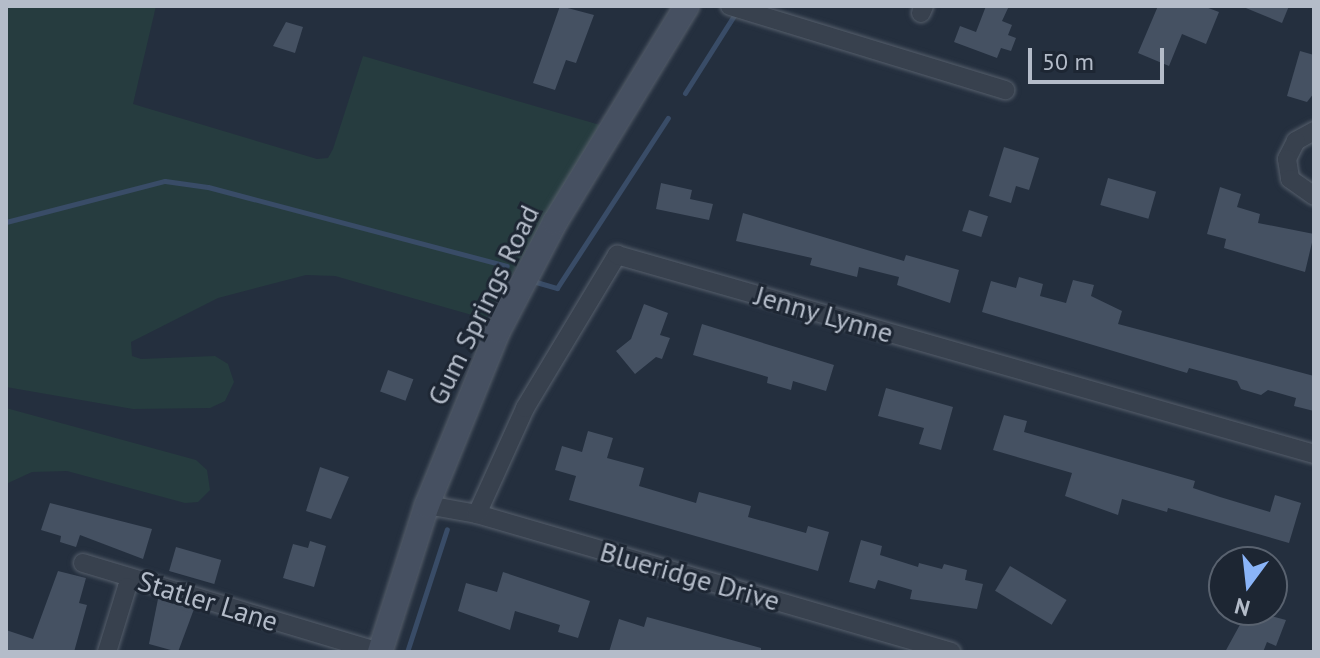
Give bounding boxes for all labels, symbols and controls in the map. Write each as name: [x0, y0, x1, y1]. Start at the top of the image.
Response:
scale bar: [1032, 32, 1168, 82]
text: 50 m: [1042, 46, 1094, 77]
street label: Gum Springs Road: [420, 199, 546, 411]
street label: Jenny Lynne: [751, 278, 897, 350]
street label: Blueridge Drive: [596, 534, 784, 618]
north arrow: [1208, 546, 1288, 626]
street label: Statler Lane: [134, 564, 282, 638]
text: N: [1232, 592, 1253, 623]

